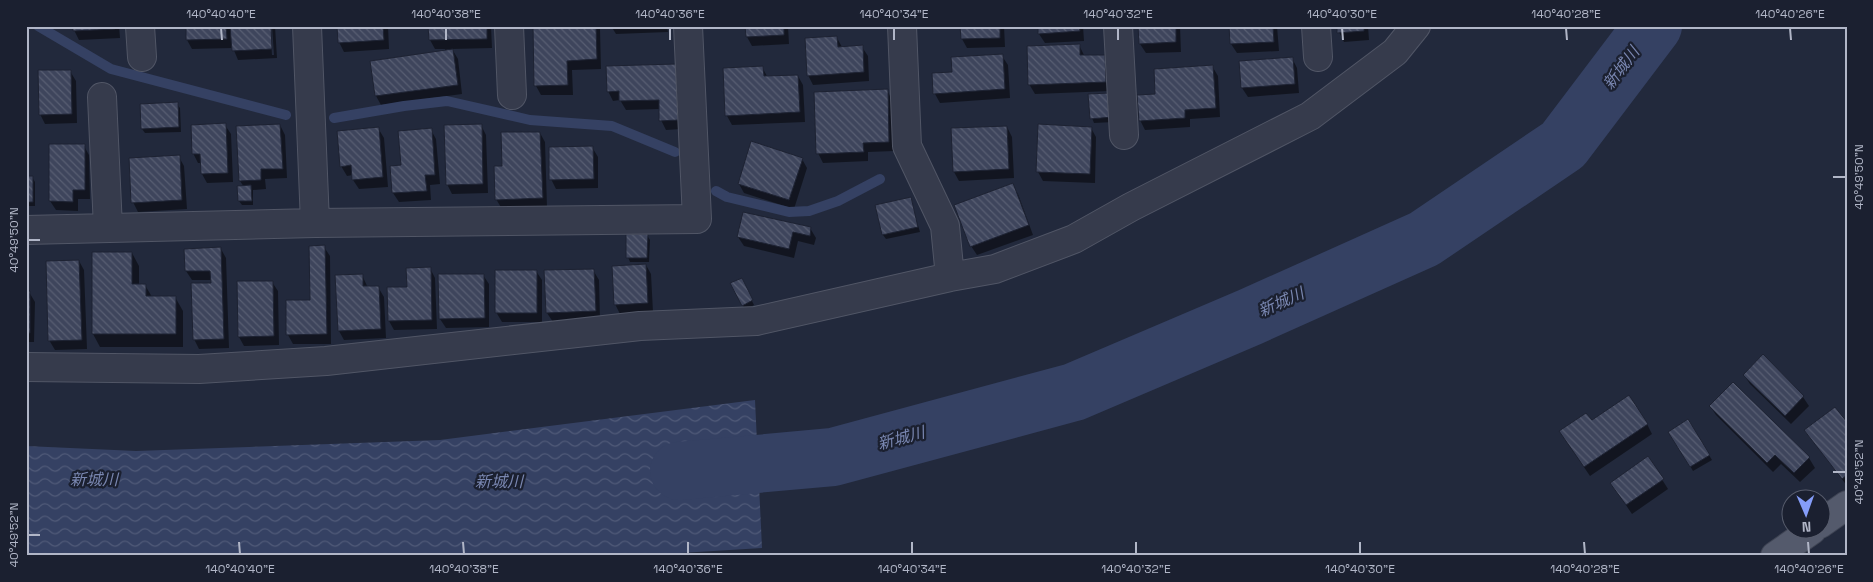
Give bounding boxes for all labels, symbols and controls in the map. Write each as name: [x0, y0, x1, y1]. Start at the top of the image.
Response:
text: 140°40'40"E: [186, 6, 256, 22]
text: 140°40'38"E: [411, 6, 481, 22]
text: 140°40'36"E: [635, 6, 705, 22]
text: 140°40'34"E: [859, 6, 929, 22]
text: 140°40'32"E: [1083, 6, 1153, 22]
text: 140°40'30"E: [1307, 6, 1377, 22]
text: 140°40'28"E: [1531, 6, 1601, 22]
text: 140°40'26"E: [1755, 6, 1825, 22]
water label: 新城川: [1598, 41, 1645, 93]
text: 40°49'50"N: [1851, 144, 1867, 210]
text: 40°49'50"N: [6, 207, 22, 273]
water label: 新城川: [1255, 282, 1309, 321]
water label: 新城川: [875, 421, 929, 454]
text: 40°49'52"N: [1851, 439, 1867, 505]
water label: 新城川: [70, 469, 120, 490]
water label: 新城川: [475, 471, 525, 492]
north arrow: [1780, 490, 1830, 540]
text: 40°49'52"N: [6, 502, 22, 568]
text: N: [1801, 518, 1811, 536]
text: 140°40'40"E: [205, 561, 275, 577]
text: 140°40'38"E: [429, 561, 499, 577]
text: 140°40'36"E: [653, 561, 723, 577]
text: 140°40'34"E: [877, 561, 947, 577]
text: 140°40'32"E: [1101, 561, 1171, 577]
text: 140°40'30"E: [1325, 561, 1395, 577]
text: 140°40'28"E: [1550, 561, 1620, 577]
text: 140°40'26"E: [1774, 561, 1844, 577]

